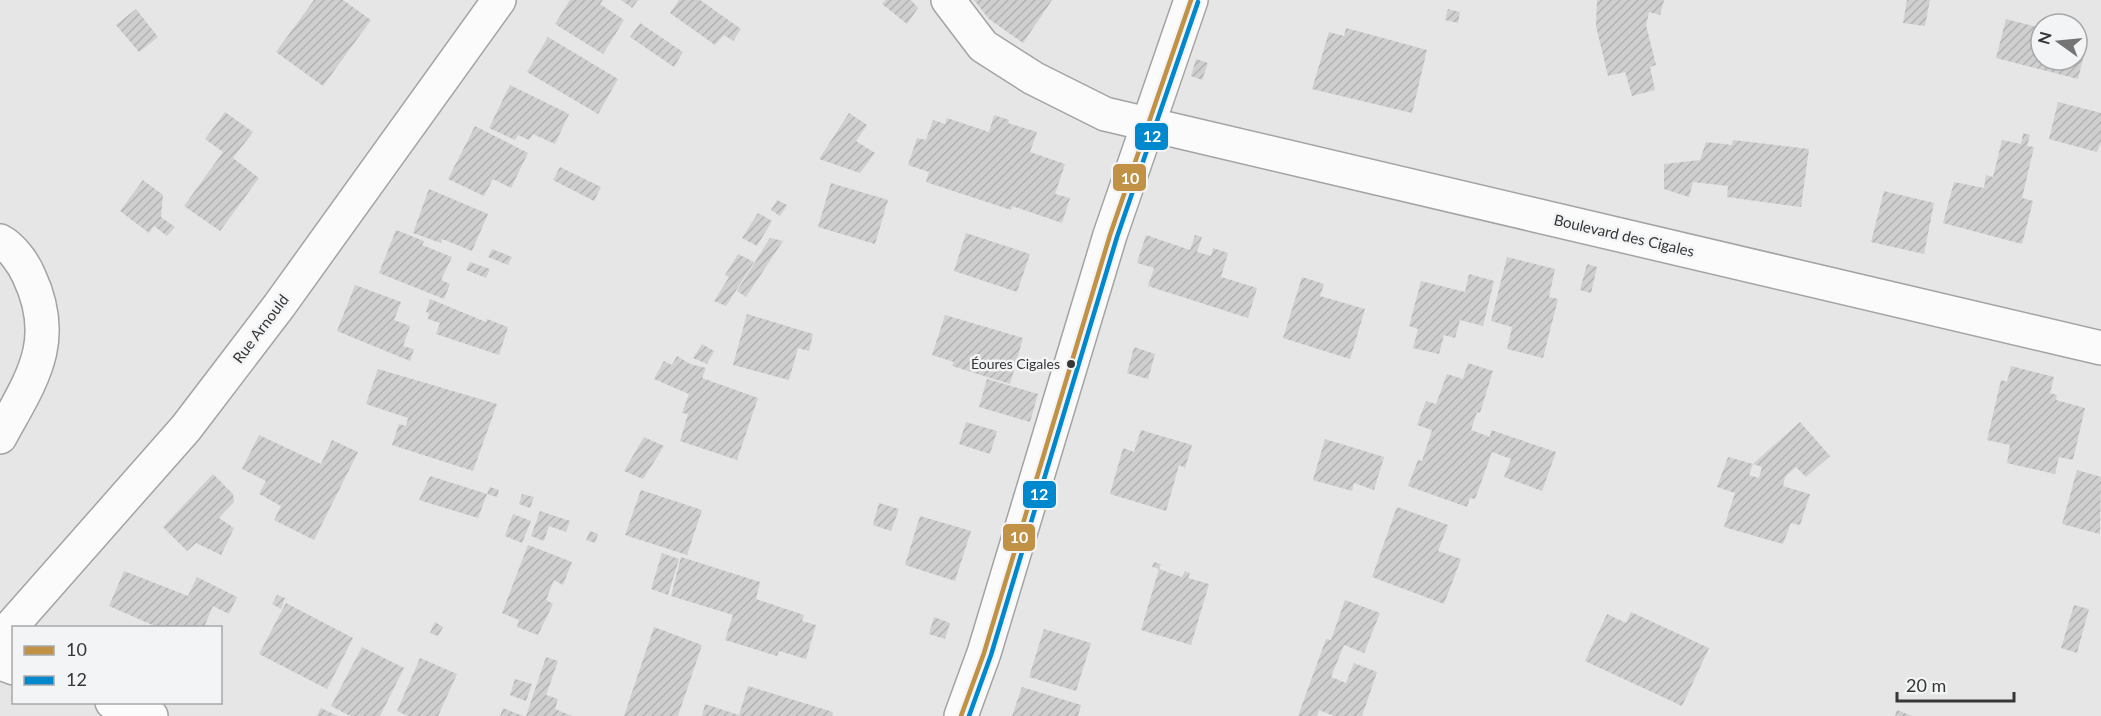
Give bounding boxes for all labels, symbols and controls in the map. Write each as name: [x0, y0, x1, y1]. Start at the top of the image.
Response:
north arrow: [2029, 12, 2089, 72]
text: N: [2033, 30, 2055, 46]
line badge: 12: [1134, 122, 1169, 151]
text: 12: [1143, 126, 1161, 145]
line badge: 10: [1112, 163, 1147, 192]
text: 10: [1121, 168, 1139, 187]
street label: Boulevard des Cigales: [1552, 210, 1696, 260]
street label: Rue Arnould: [228, 290, 292, 366]
place label: Éoures Cigales: [971, 355, 1060, 372]
marker: Éoures Cigales: [1065, 358, 1077, 370]
line badge: 12: [1022, 480, 1057, 509]
text: 12: [1030, 484, 1048, 503]
line badge: 10: [1002, 523, 1036, 552]
text: 10: [1010, 527, 1028, 546]
legend: [12, 626, 222, 704]
text: 10: [66, 638, 87, 660]
scale bar: [1897, 665, 2014, 703]
text: 12: [66, 668, 87, 690]
text: 20 m: [1906, 674, 1946, 696]

